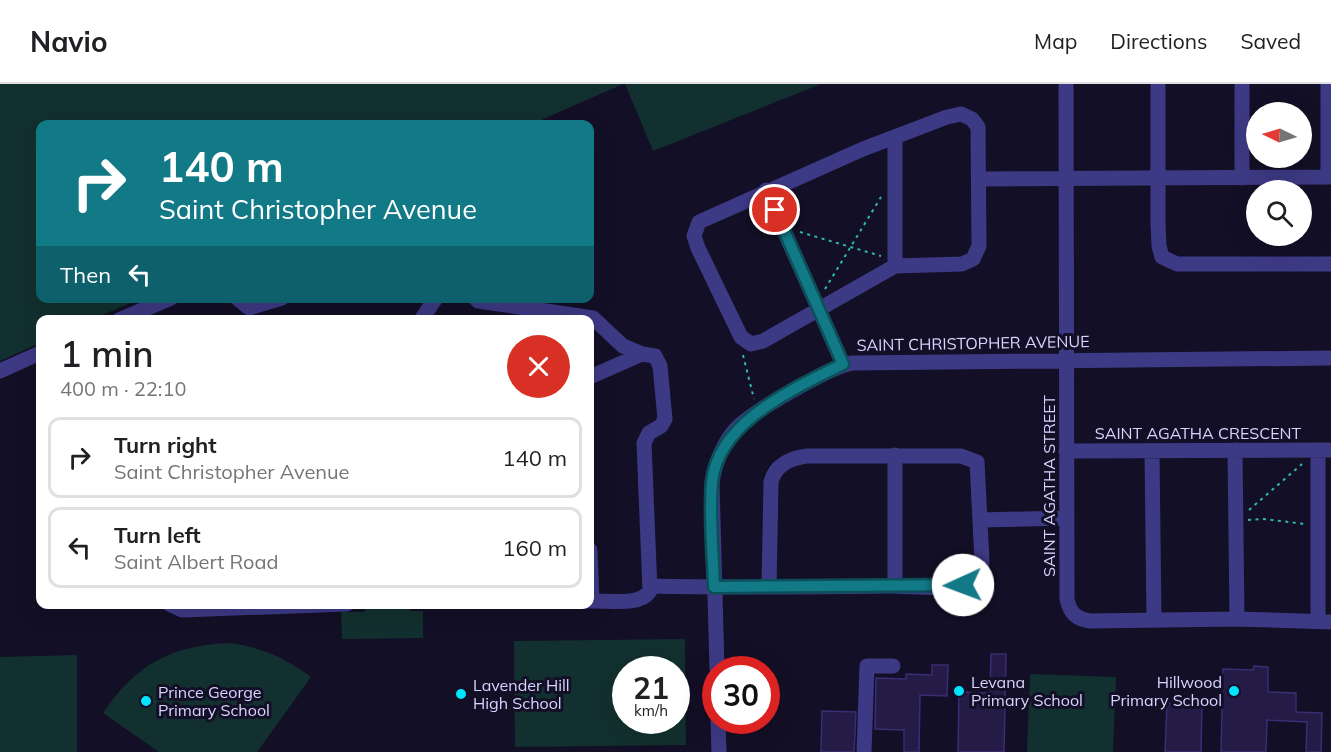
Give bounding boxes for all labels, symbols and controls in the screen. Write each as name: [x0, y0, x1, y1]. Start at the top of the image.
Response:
text: Navio: [30, 24, 107, 59]
text: Map: [1034, 28, 1077, 54]
text: Directions: [1110, 28, 1207, 54]
text: Saved: [1240, 28, 1301, 54]
north arrow: [1246, 102, 1312, 168]
map controls: [1246, 102, 1312, 246]
text: 140 m: [159, 140, 284, 193]
icon: right: [60, 144, 138, 222]
button: search: [1246, 180, 1312, 246]
pin: [749, 184, 800, 235]
text: Saint Christopher Avenue: [159, 192, 477, 226]
icon: arrive: [758, 193, 791, 226]
icon: left: [123, 258, 156, 291]
text: Then: [60, 261, 111, 289]
text: 1 min: [60, 331, 154, 376]
street label: SAINT CHRISTOPHER AVENUE: [856, 331, 1090, 355]
button: close: [507, 335, 570, 398]
text: 400 m · 22:10: [60, 376, 186, 401]
street label: SAINT AGATHA STREET: [1039, 395, 1059, 577]
street label: SAINT AGATHA CRESCENT: [1095, 423, 1302, 443]
text: Turn right: [114, 431, 217, 459]
icon: right: [63, 441, 96, 474]
text: 140 m: [502, 444, 567, 472]
text: Saint Christopher Avenue: [114, 459, 349, 484]
text: Turn left: [114, 521, 201, 549]
icon: left: [63, 531, 96, 564]
text: 160 m: [502, 534, 567, 562]
text: Saint Albert Road: [114, 549, 279, 574]
position arrow: [931, 553, 995, 617]
speed limit sign: 30: [702, 656, 780, 734]
text: 21: [633, 669, 669, 707]
place label: Levana Primary School: [971, 672, 1083, 710]
place label: Hillwood Primary School: [1110, 672, 1222, 710]
place label: Lavender Hill High School: [473, 675, 570, 713]
place label: Prince George Primary School: [158, 682, 270, 720]
marker: Levana Primary School: [952, 684, 966, 698]
marker: Hillwood Primary School: [1227, 684, 1241, 698]
marker: Lavender Hill High School: [454, 687, 468, 701]
marker: Prince George Primary School: [139, 694, 153, 708]
text: km/h: [634, 701, 668, 720]

